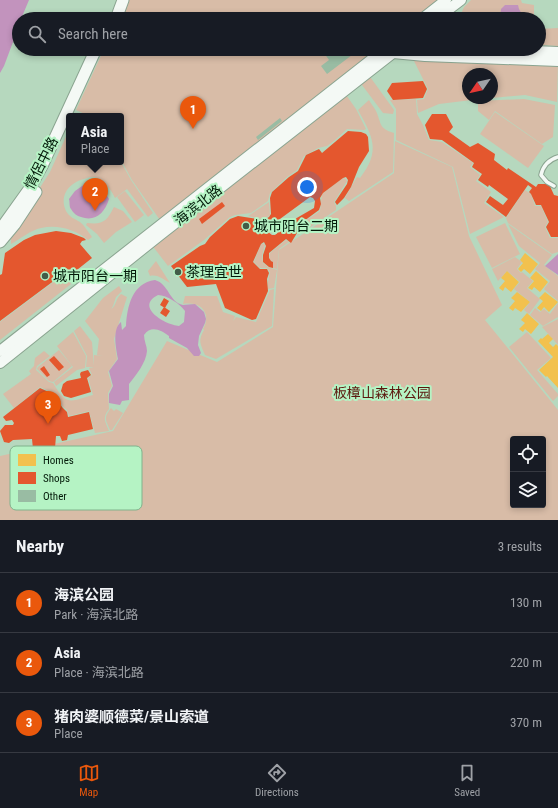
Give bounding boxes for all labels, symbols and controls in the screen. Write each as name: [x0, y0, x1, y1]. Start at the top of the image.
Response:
search box: [12, 12, 546, 56]
icon: search: [26, 23, 48, 45]
text: Search here: [58, 25, 128, 43]
north arrow: [462, 68, 498, 104]
pin: 1: [180, 96, 206, 129]
popup: [66, 113, 124, 165]
text: Asia: [81, 123, 107, 141]
street label: 情侶中路: [21, 134, 61, 192]
text: Place: [81, 141, 109, 156]
your location: [297, 177, 317, 197]
pin: 2: [82, 178, 108, 211]
street label: 海滨北路: [171, 181, 225, 229]
place label: 城市阳台二期: [254, 218, 338, 234]
marker: 城市阳台二期: [241, 221, 251, 231]
place label: 茶理宜世: [186, 264, 242, 280]
marker: 茶理宜世: [173, 267, 183, 277]
place label: 城市阳台一期: [53, 268, 137, 284]
marker: 城市阳台一期: [40, 271, 50, 281]
park label: 板樟山森林公园: [333, 385, 431, 401]
pin: 3: [35, 391, 61, 424]
map controls: [510, 436, 546, 508]
button: locate: [510, 436, 546, 472]
legend: [10, 446, 142, 510]
text: Homes: [43, 454, 74, 467]
text: Shops: [43, 472, 70, 485]
button: layers: [510, 472, 546, 508]
text: Other: [43, 490, 67, 503]
text: Nearby: [16, 536, 64, 556]
text: 3 results: [498, 539, 542, 554]
text: 海滨公园: [54, 586, 114, 604]
text: 1: [26, 595, 32, 610]
text: 130 m: [510, 595, 542, 610]
text: Park · 海滨北路: [54, 607, 138, 622]
text: Asia: [54, 644, 81, 662]
text: 2: [26, 655, 32, 670]
text: 220 m: [510, 655, 542, 670]
text: Place · 海滨北路: [54, 665, 144, 680]
text: 猪肉婆顺德菜/景山索道: [54, 708, 209, 726]
text: 3: [26, 715, 32, 730]
text: 370 m: [510, 715, 542, 730]
text: Place: [54, 726, 83, 741]
tab: Map: [78, 762, 100, 799]
tab: Directions: [255, 762, 299, 799]
tab: Saved: [454, 762, 480, 799]

